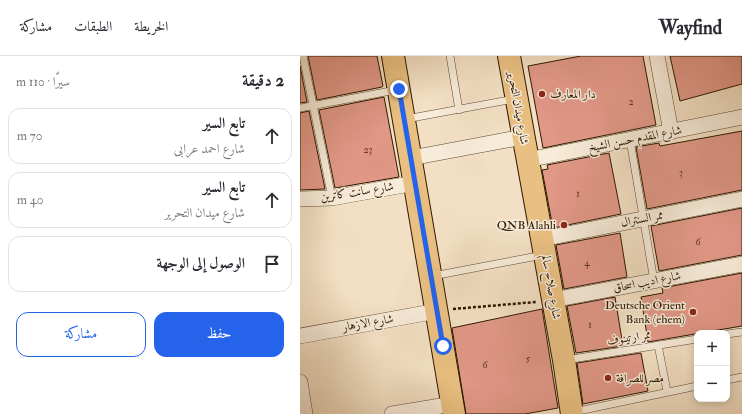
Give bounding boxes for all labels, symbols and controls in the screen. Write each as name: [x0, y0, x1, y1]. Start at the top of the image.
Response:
text: Wayfind: [659, 16, 722, 40]
text: مشاركة: [20, 18, 52, 35]
text: الطبقات: [74, 18, 112, 35]
text: الخريطة: [134, 18, 168, 35]
street label: شارع ميدان التحرير: [501, 68, 532, 147]
text: 2 دقيقة: [242, 70, 284, 91]
text: سيرًا · 110 m: [16, 74, 70, 90]
route end: [390, 80, 408, 98]
place label: دار المعارف: [550, 87, 596, 102]
marker: دار المعارف: [537, 89, 547, 99]
house number: 2: [628, 96, 634, 108]
text: تابع السير: [203, 114, 245, 133]
street label: شارع المقدم حسن الشيخ: [587, 123, 684, 158]
icon: ahead: [261, 125, 283, 147]
text: 70 m: [17, 128, 42, 144]
text: شارع احمد عرابى: [174, 141, 245, 157]
house number: 23: [364, 144, 373, 156]
house number: 3: [679, 167, 683, 179]
text: تابع السير: [203, 178, 245, 197]
street label: شارع سانت كاترين: [319, 179, 395, 208]
house number: 1: [576, 188, 580, 200]
icon: ahead: [261, 189, 283, 211]
text: 40 m: [17, 192, 44, 208]
text: شارع ميدان التحرير: [164, 205, 245, 221]
street label: ممر السنترال: [619, 208, 665, 230]
place label: QNB Alahli: [497, 218, 556, 233]
marker: QNB Alahli: [559, 220, 569, 230]
house number: 6: [695, 236, 701, 248]
icon: arrive: [261, 253, 283, 275]
text: الوصول إلى الوجهة: [157, 254, 245, 273]
street label: شارع صلاح سالم: [535, 254, 564, 321]
house number: 4: [584, 257, 590, 269]
street label: شارع اديب اسحاق: [612, 268, 683, 299]
place label: Deutsche Orient Bank (ehem): [605, 298, 685, 327]
marker: Deutsche Orient Bank (ehem): [688, 307, 698, 317]
street label: شارع الازهار: [340, 311, 395, 338]
button: مشاركة: [16, 312, 146, 357]
button: حفظ: [154, 312, 284, 357]
house number: 1: [588, 319, 592, 331]
street label: ممر ارتينوف: [606, 327, 652, 349]
map controls: [694, 330, 730, 402]
button: +: [694, 330, 730, 366]
route start: [434, 337, 452, 355]
house number: 5: [526, 353, 531, 365]
house number: 6: [482, 359, 488, 371]
button: −: [694, 366, 730, 402]
place label: مصر للصرافة: [616, 371, 664, 386]
marker: مصر للصرافة: [603, 373, 613, 383]

